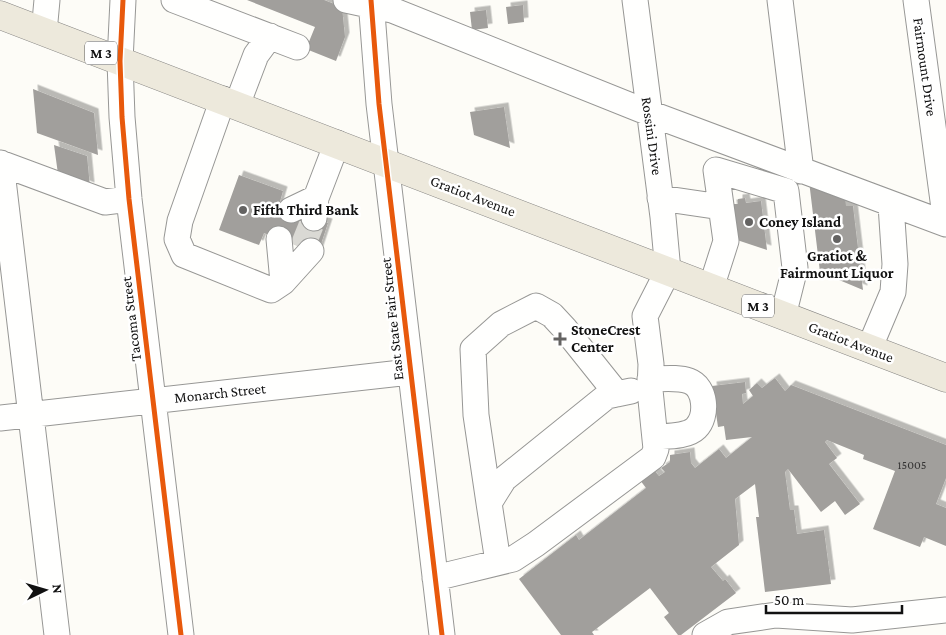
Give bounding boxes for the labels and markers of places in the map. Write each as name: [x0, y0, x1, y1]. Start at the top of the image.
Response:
place label: Fifth Third Bank: [253, 202, 359, 218]
marker: Fifth Third Bank: [237, 204, 249, 216]
place label: Coney Island: [759, 214, 842, 230]
marker: Coney Island: [743, 216, 755, 228]
marker: Gratiot & Fairmount Liquor: [831, 233, 843, 245]
place label: Gratiot & Fairmount Liquor: [780, 248, 894, 281]
place label: StoneCrest Center: [571, 322, 641, 355]
marker: StoneCrest Center: [553, 332, 567, 346]

